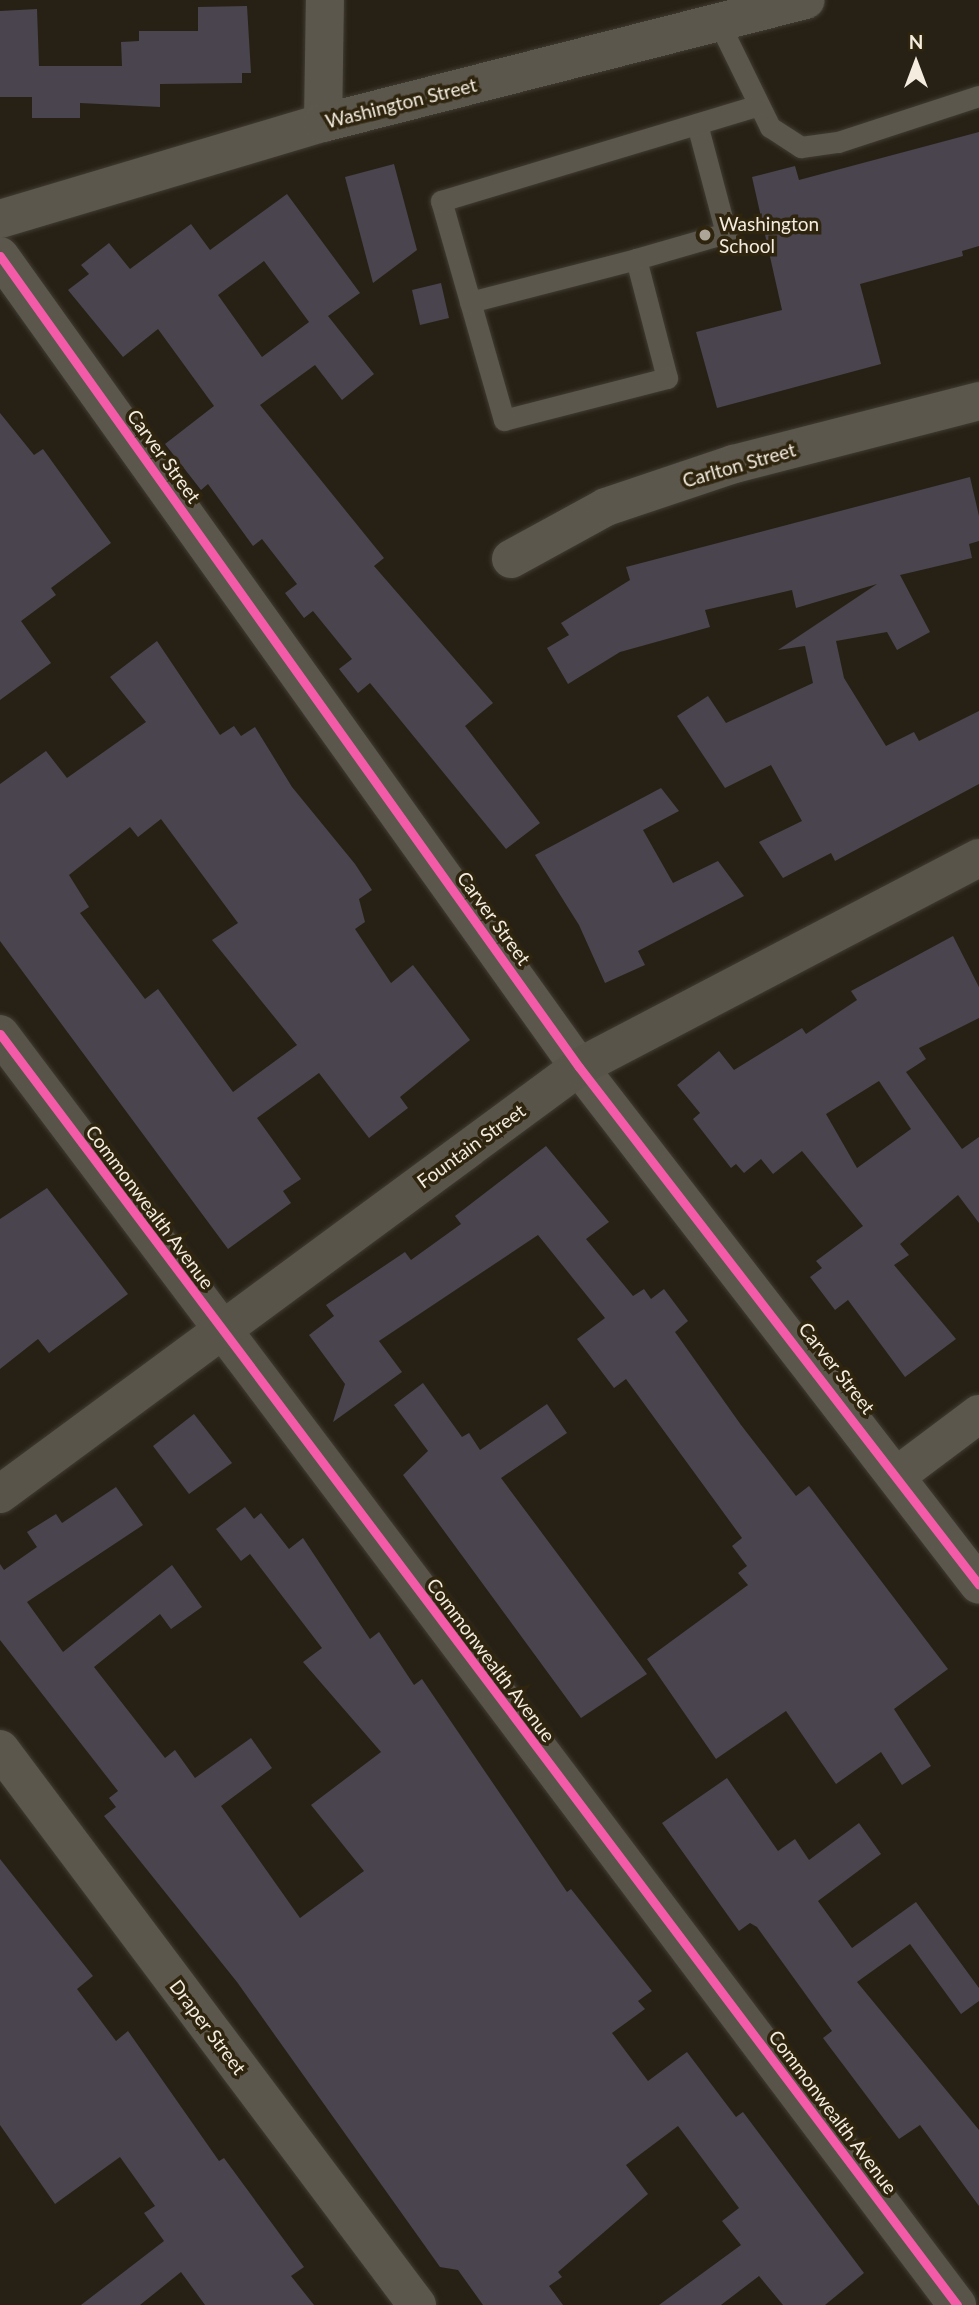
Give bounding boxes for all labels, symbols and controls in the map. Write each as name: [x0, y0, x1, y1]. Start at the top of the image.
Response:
north arrow: [881, 28, 951, 98]
text: N: [909, 30, 923, 53]
street label: Washington Street: [323, 73, 479, 133]
place label: Washington School: [719, 213, 819, 257]
marker: Washington School: [697, 227, 713, 243]
street label: Carver Street: [122, 405, 206, 507]
street label: Carlton Street: [680, 438, 798, 492]
street label: Carver Street: [452, 867, 536, 969]
street label: Fountain Street: [412, 1099, 530, 1193]
street label: Commonwealth Avenue: [81, 1120, 219, 1294]
street label: Carver Street: [794, 1317, 880, 1419]
street label: Commonwealth Avenue: [422, 1573, 560, 1747]
street label: Draper Street: [165, 1975, 251, 2079]
street label: Commonwealth Avenue: [764, 2025, 902, 2199]

